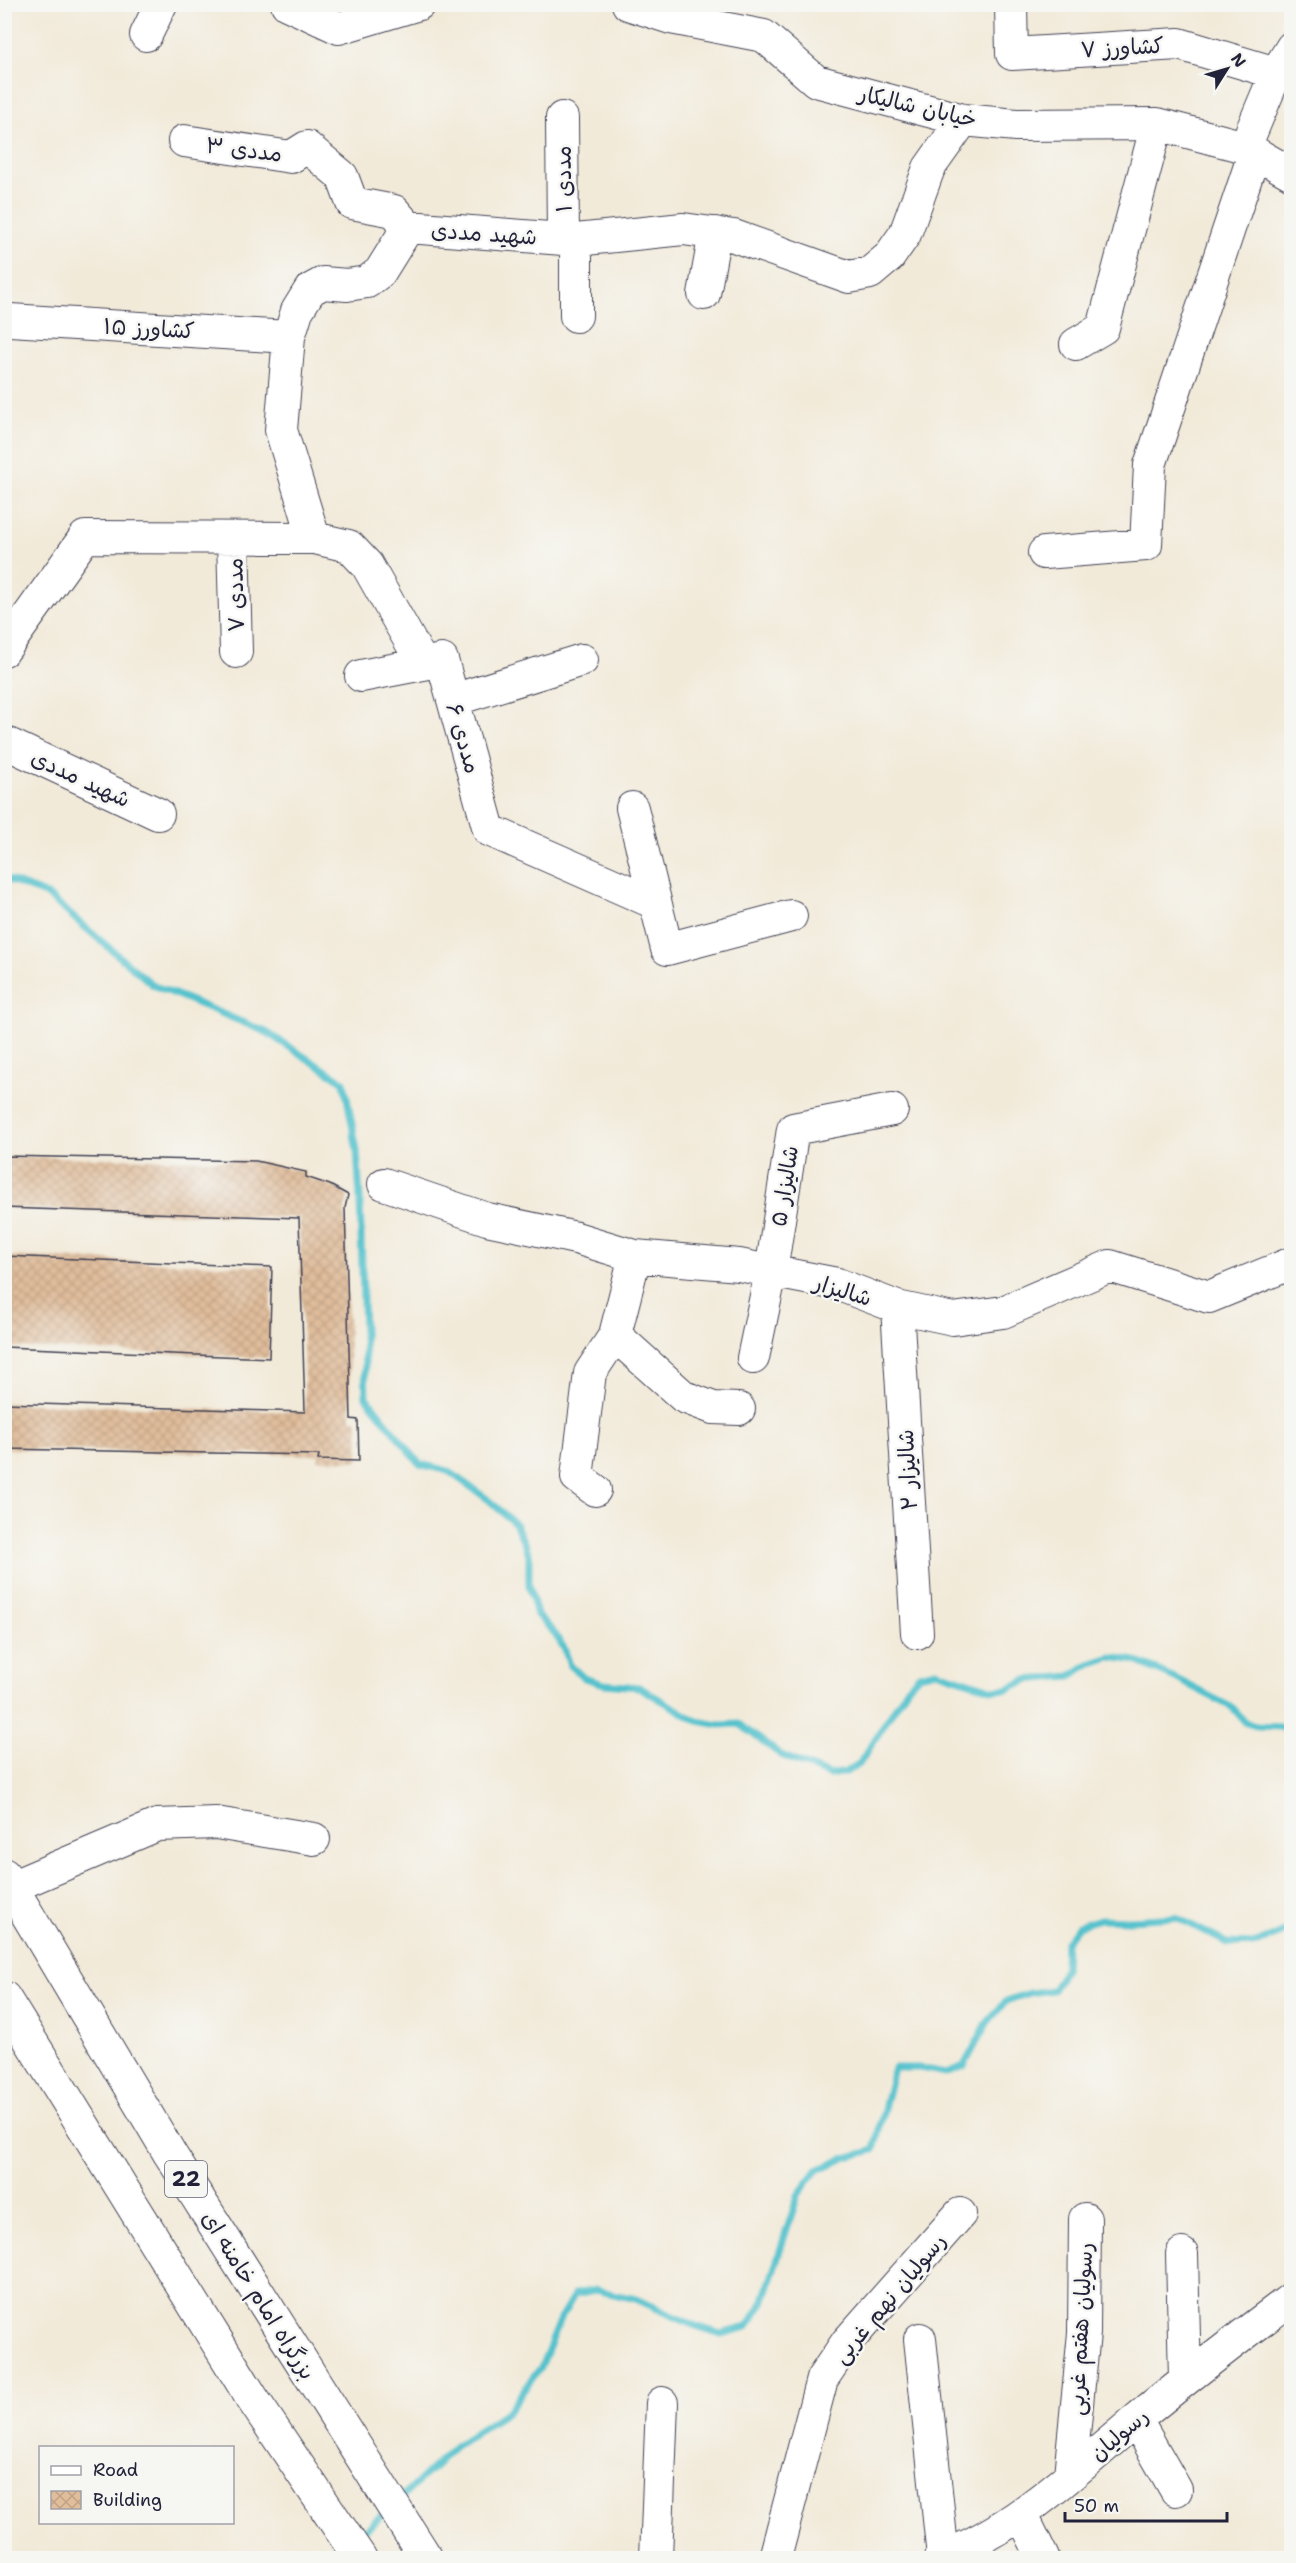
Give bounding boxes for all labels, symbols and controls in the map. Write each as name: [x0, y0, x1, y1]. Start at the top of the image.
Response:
street label: کشاورز ۷: [1080, 31, 1164, 64]
north arrow: [1197, 39, 1257, 99]
text: N: [1226, 49, 1251, 72]
street label: خیابان شالیکار: [854, 78, 980, 134]
street label: مددی ۳: [204, 130, 284, 169]
street label: مددی ۱: [548, 145, 579, 213]
street label: شهید مددی: [430, 215, 538, 252]
street label: کشاورز ۱۵: [103, 312, 195, 345]
street label: مددی ۷: [220, 558, 251, 632]
street label: مددی ۶: [440, 699, 487, 777]
street label: شهید مددی: [26, 743, 135, 814]
street label: شالیزار ۵: [764, 1144, 805, 1229]
street label: شالیزار: [809, 1267, 875, 1313]
street label: شالیزار ۲: [891, 1429, 924, 1511]
road number: 22: [165, 2161, 207, 2197]
street label: بزرگراه امام خامنه ای: [193, 2205, 322, 2386]
street label: رسولیان نهم غربی: [826, 2227, 954, 2371]
street label: رسولیان هفتم غربی: [1061, 2242, 1102, 2416]
street label: رسولیان: [1084, 2401, 1155, 2467]
legend: [39, 2446, 234, 2524]
text: Road: [93, 2458, 138, 2482]
scale bar: [1065, 2485, 1227, 2523]
text: Building: [93, 2488, 162, 2512]
text: 50 m: [1074, 2494, 1119, 2518]

